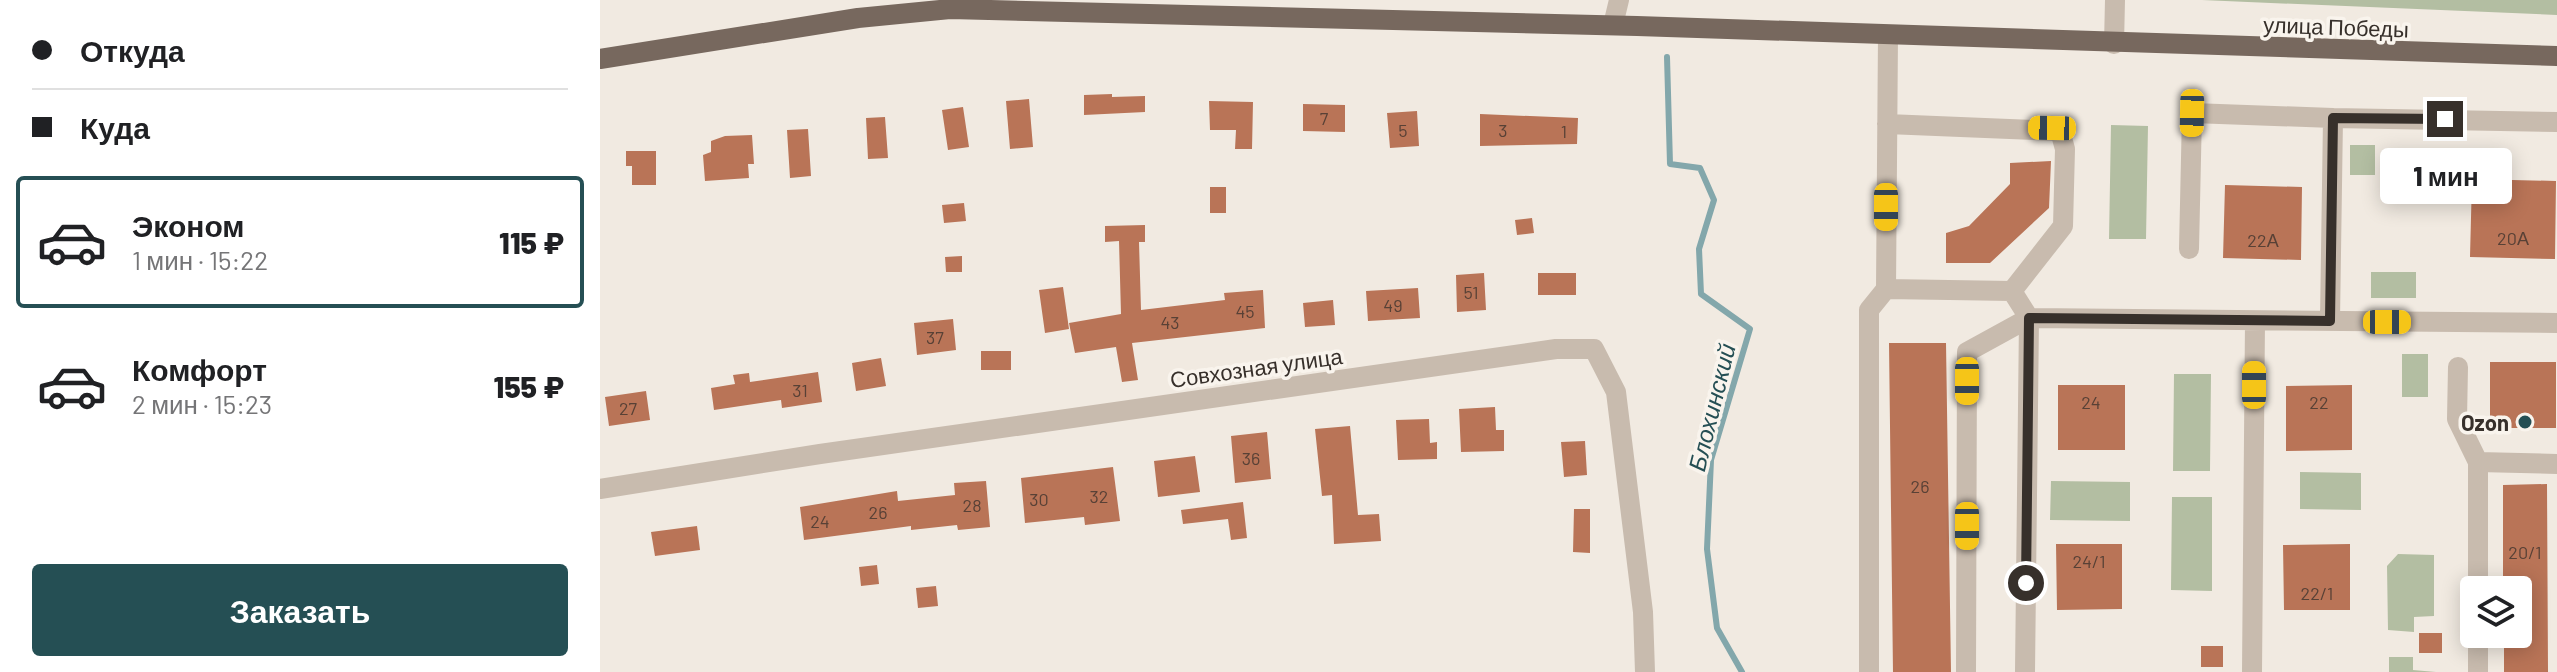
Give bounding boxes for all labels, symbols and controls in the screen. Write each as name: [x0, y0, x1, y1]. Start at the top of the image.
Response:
street label: улица Победы: [2263, 10, 2409, 43]
text: Откуда: [80, 32, 185, 68]
car: [2180, 89, 2204, 137]
route end: [2427, 101, 2463, 137]
house number: 7: [1320, 107, 1329, 129]
text: Куда: [80, 109, 150, 145]
car: [2028, 116, 2076, 140]
house number: 5: [1398, 119, 1408, 141]
house number: 3: [1498, 119, 1508, 141]
house number: 1: [1561, 120, 1567, 142]
callout: 1 мин: [2379, 147, 2511, 203]
text: 1 мин: [2413, 160, 2479, 191]
car: [1874, 183, 1898, 231]
icon: car: [36, 206, 108, 278]
text: Эконом: [132, 207, 245, 243]
text: 115 ₽: [499, 224, 564, 260]
house number: 20А: [2497, 227, 2529, 249]
house number: 22А: [2247, 229, 2279, 251]
text: 1 мин · 15:22: [132, 244, 268, 275]
house number: 51: [1463, 281, 1479, 303]
house number: 49: [1383, 294, 1403, 316]
house number: 45: [1235, 300, 1255, 322]
car: [2363, 310, 2411, 334]
house number: 43: [1160, 311, 1180, 333]
house number: 37: [926, 326, 944, 348]
water label: Блохинский: [1681, 340, 1741, 474]
street label: Совхозная улица: [1168, 342, 1345, 393]
icon: car: [36, 350, 108, 422]
text: Комфорт: [132, 351, 267, 387]
car: [1955, 357, 1979, 405]
car: [2242, 361, 2266, 409]
text: 155 ₽: [494, 368, 564, 404]
house number: 31: [792, 379, 808, 401]
text: 2 мин · 15:23: [132, 388, 272, 419]
house number: 24: [2081, 391, 2101, 413]
house number: 22: [2309, 391, 2329, 413]
house number: 27: [619, 397, 638, 419]
place label: Ozon: [2461, 409, 2509, 435]
marker: Ozon: [2516, 413, 2534, 431]
house number: 36: [1242, 447, 1260, 469]
house number: 26: [1911, 475, 1929, 497]
house number: 32: [1090, 485, 1108, 507]
house number: 30: [1029, 488, 1049, 510]
house number: 28: [962, 494, 982, 516]
house number: 26: [869, 501, 887, 523]
car: [1955, 502, 1979, 550]
house number: 24: [810, 510, 830, 532]
house number: 20/1: [2508, 541, 2542, 563]
house number: 24/1: [2072, 550, 2106, 572]
button: Заказать: [32, 564, 568, 656]
route start: [2008, 565, 2044, 601]
map controls: [2460, 576, 2532, 648]
button: layers: [2460, 576, 2532, 648]
house number: 22/1: [2301, 582, 2333, 604]

